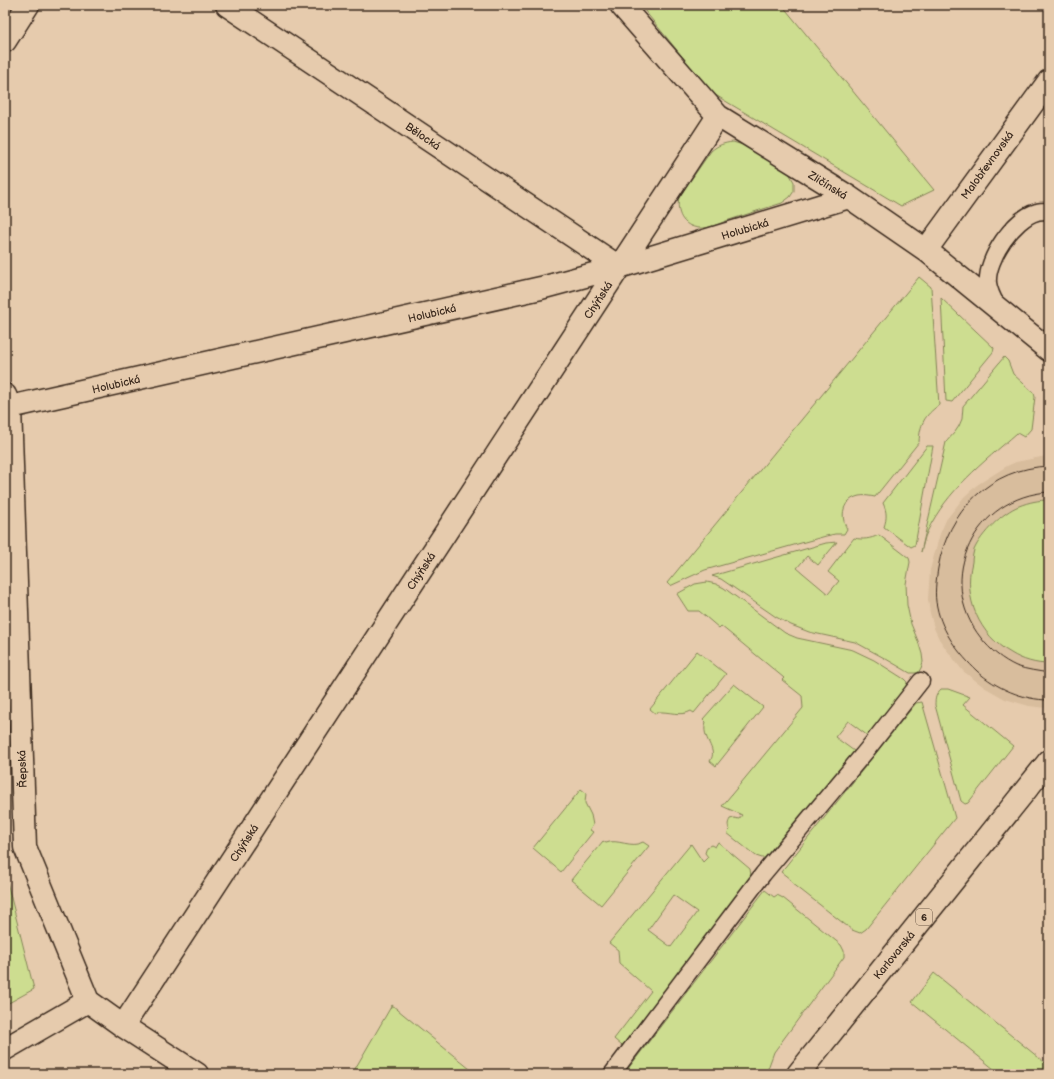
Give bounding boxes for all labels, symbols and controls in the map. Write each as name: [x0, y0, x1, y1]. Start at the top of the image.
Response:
street label: Bělocká: [403, 120, 443, 153]
street label: Malobřevnovská: [959, 129, 1016, 202]
street label: Zličínská: [805, 168, 850, 202]
street label: Holubická: [720, 216, 770, 243]
street label: Chýňská: [581, 279, 615, 322]
street label: Holubická: [407, 302, 457, 325]
street label: Holubická: [91, 373, 141, 396]
street label: Chýňská: [404, 550, 438, 593]
street label: Řepská: [14, 750, 30, 788]
street label: Chýňská: [227, 822, 261, 865]
road number: 6: [916, 909, 932, 925]
street label: Karlovarská: [871, 929, 918, 982]

